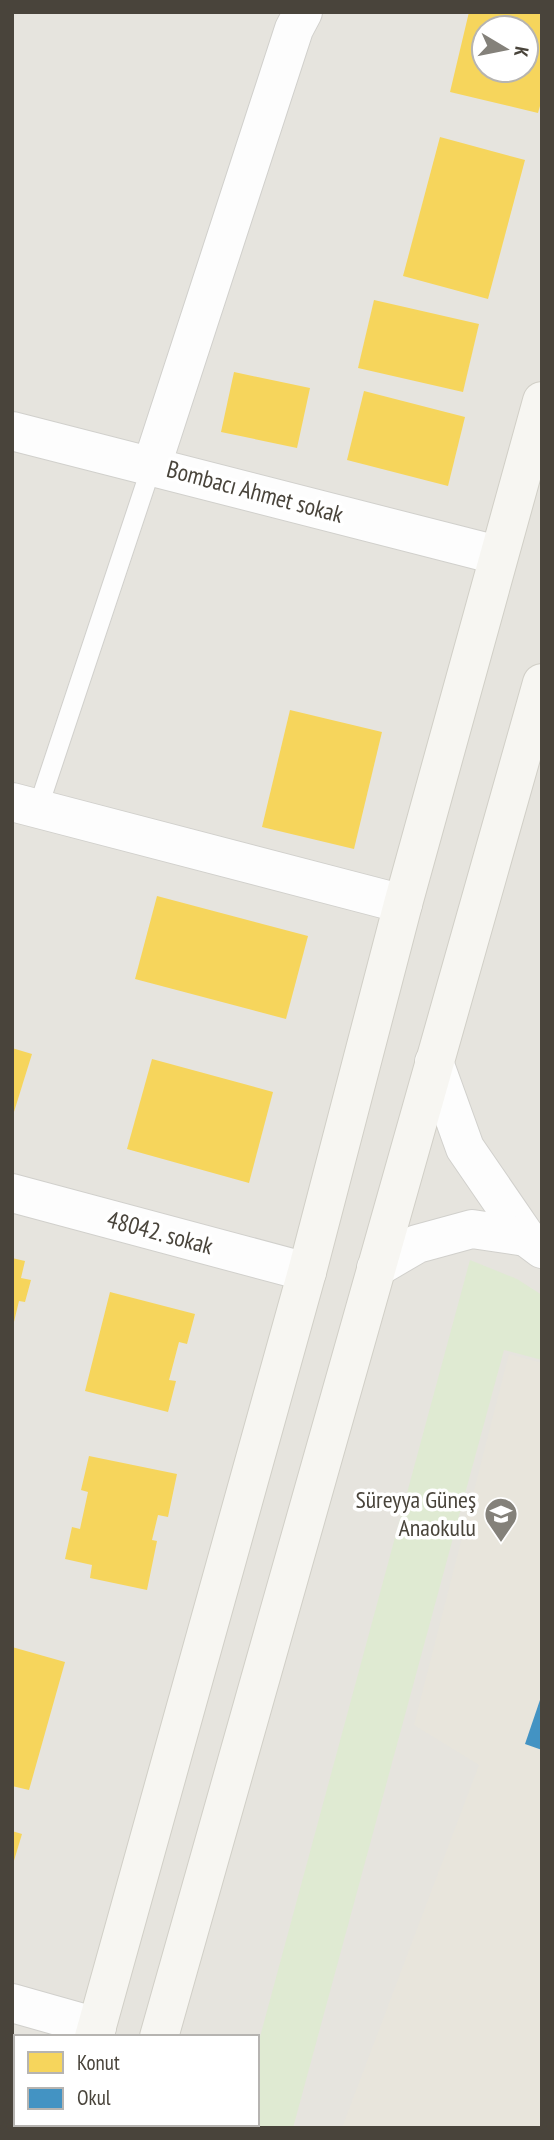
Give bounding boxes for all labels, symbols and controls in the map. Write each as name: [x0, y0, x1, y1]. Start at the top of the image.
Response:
north arrow: [470, 14, 540, 84]
text: K: [509, 45, 534, 59]
street label: Bombacı Ahmet sokak: [164, 453, 347, 530]
street label: 48042. sokak: [104, 1204, 217, 1262]
place label: Süreyya Güneş Anaokulu: [355, 1484, 476, 1543]
school or university icon: Süreyya Güneş Anaokulu: [482, 1495, 520, 1544]
legend: [14, 2035, 259, 2126]
text: Konut: [77, 2049, 120, 2076]
text: Okul: [77, 2084, 111, 2111]

